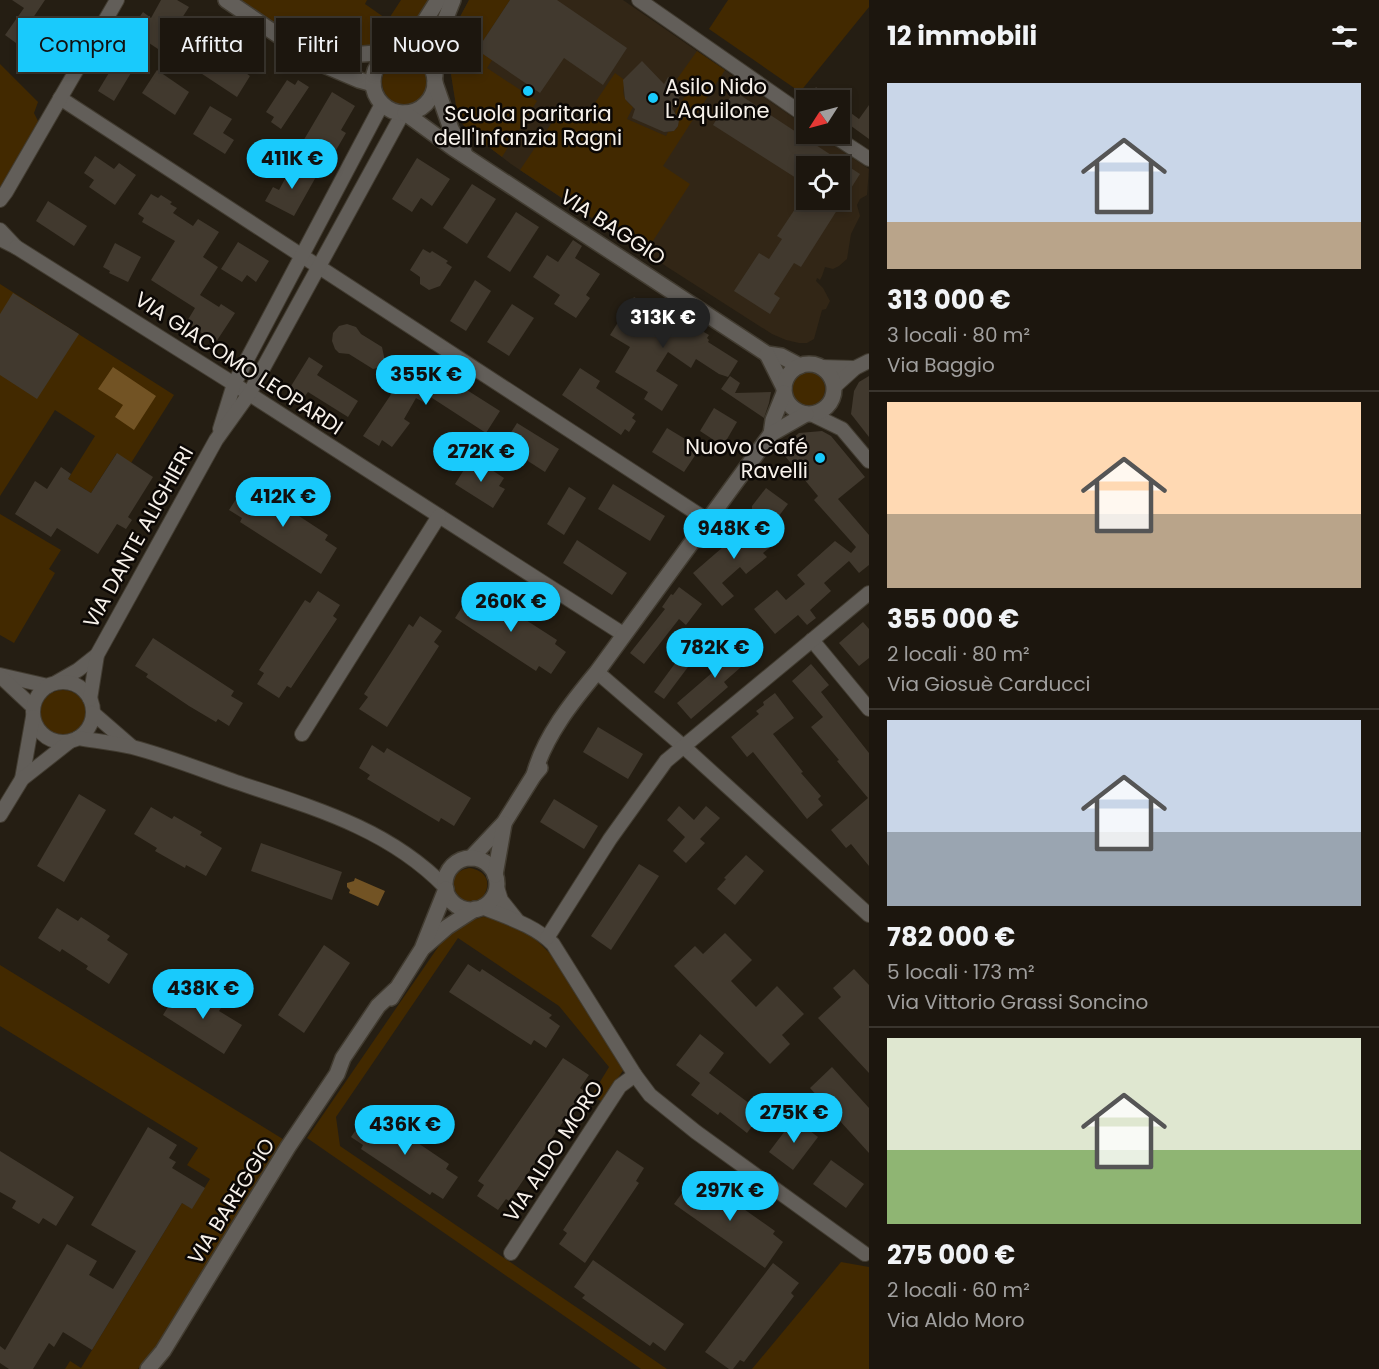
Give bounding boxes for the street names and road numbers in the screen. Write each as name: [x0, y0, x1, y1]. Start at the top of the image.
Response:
street label: VIA BAGGIO: [555, 182, 671, 272]
street label: VIA GIACOMO LEOPARDI: [129, 285, 349, 441]
street label: VIA DANTE ALIGHIERI: [76, 441, 200, 633]
street label: VIA ALDO MORO: [496, 1075, 610, 1227]
street label: VIA BAREGGIO: [181, 1132, 281, 1270]

